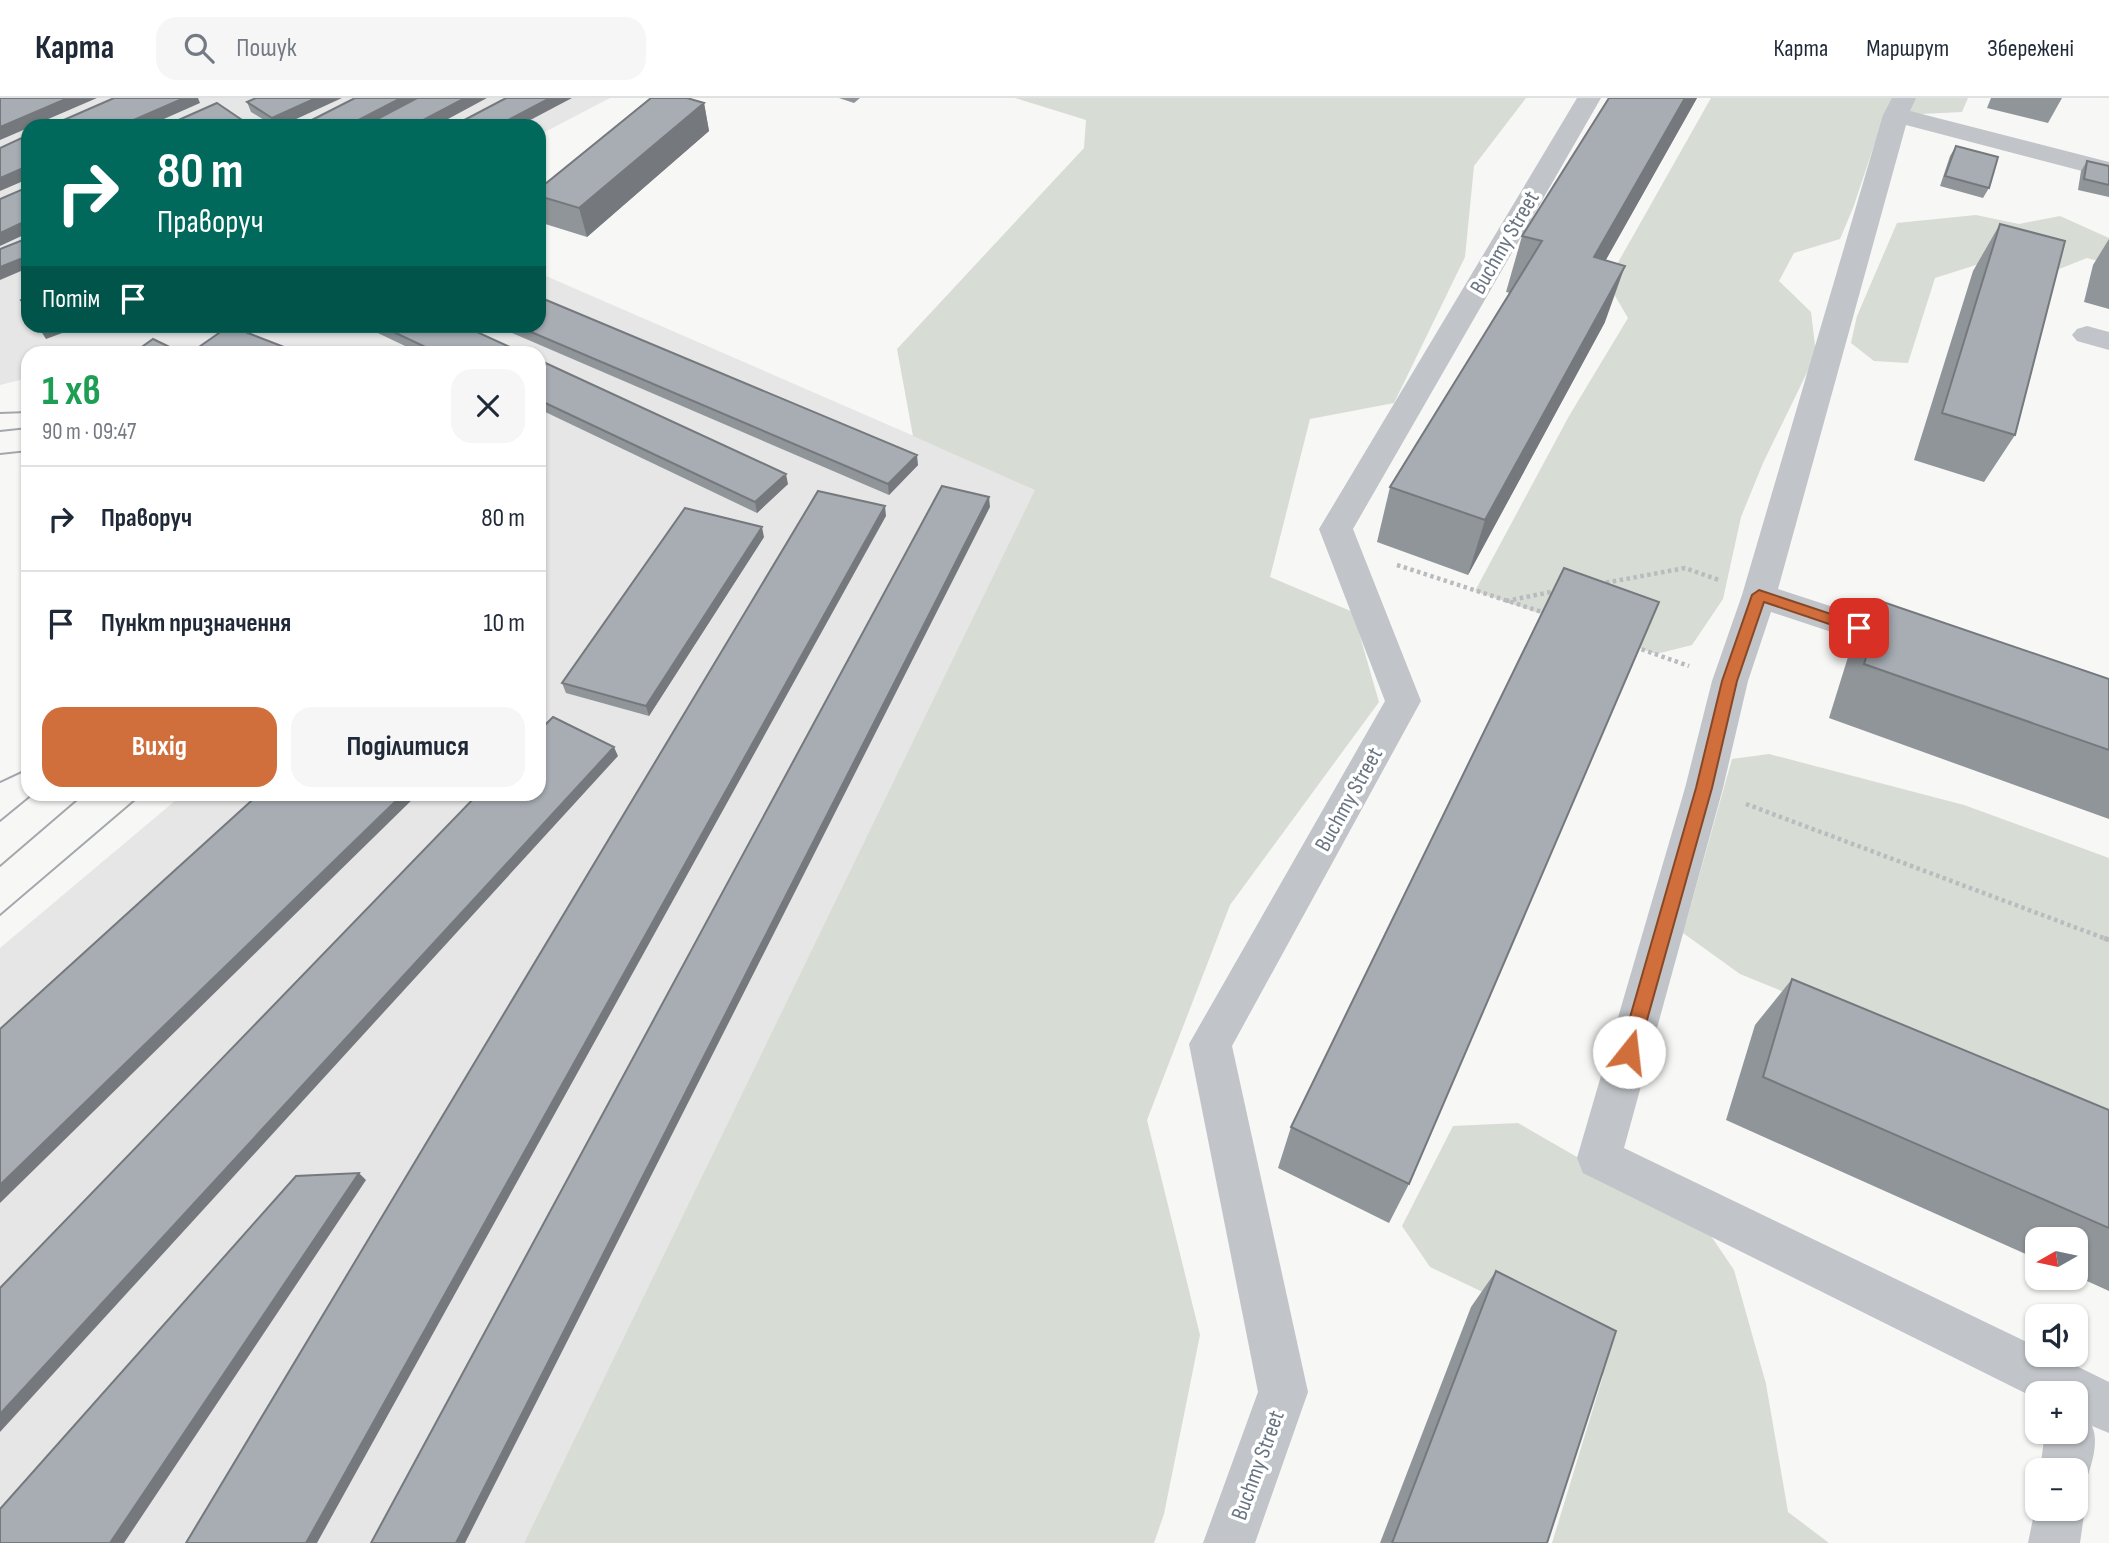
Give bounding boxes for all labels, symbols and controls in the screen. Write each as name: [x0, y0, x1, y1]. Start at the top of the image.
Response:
search box: [156, 17, 646, 80]
text: Карта: [35, 28, 114, 68]
icon: search: [180, 29, 218, 67]
text: Пошук: [236, 33, 297, 64]
text: Карта: [1774, 34, 1828, 63]
text: Маршрут: [1866, 34, 1949, 63]
text: Збережені: [1987, 34, 2074, 63]
text: 80 m: [157, 143, 244, 202]
icon: right: [42, 147, 133, 238]
street label: Buchmy Street: [1464, 186, 1546, 299]
text: Праворуч: [157, 203, 264, 242]
icon: arrive: [114, 280, 152, 318]
text: Потім: [42, 284, 100, 315]
text: 1 хв: [42, 366, 101, 417]
button: close: [451, 369, 525, 443]
text: 90 m · 09:47: [42, 418, 136, 446]
icon: right: [42, 500, 80, 538]
text: Праворуч: [101, 503, 192, 534]
text: 80 m: [481, 503, 525, 534]
pin: [1829, 598, 1889, 658]
icon: arrive: [42, 605, 80, 643]
text: Пункт призначення: [101, 608, 291, 639]
text: 10 m: [483, 608, 525, 639]
icon: arrive: [1840, 609, 1878, 647]
button: Вихід: [42, 707, 277, 787]
button: Поділитися: [291, 707, 525, 787]
street label: Buchmy Street: [1309, 743, 1389, 856]
position arrow: [1592, 1015, 1666, 1089]
north arrow: [2025, 1227, 2088, 1290]
map controls: [2025, 1227, 2088, 1521]
button: sound: [2025, 1304, 2088, 1367]
button: +: [2025, 1381, 2088, 1444]
street label: Buchmy Street: [1225, 1407, 1291, 1524]
button: −: [2025, 1458, 2088, 1521]

